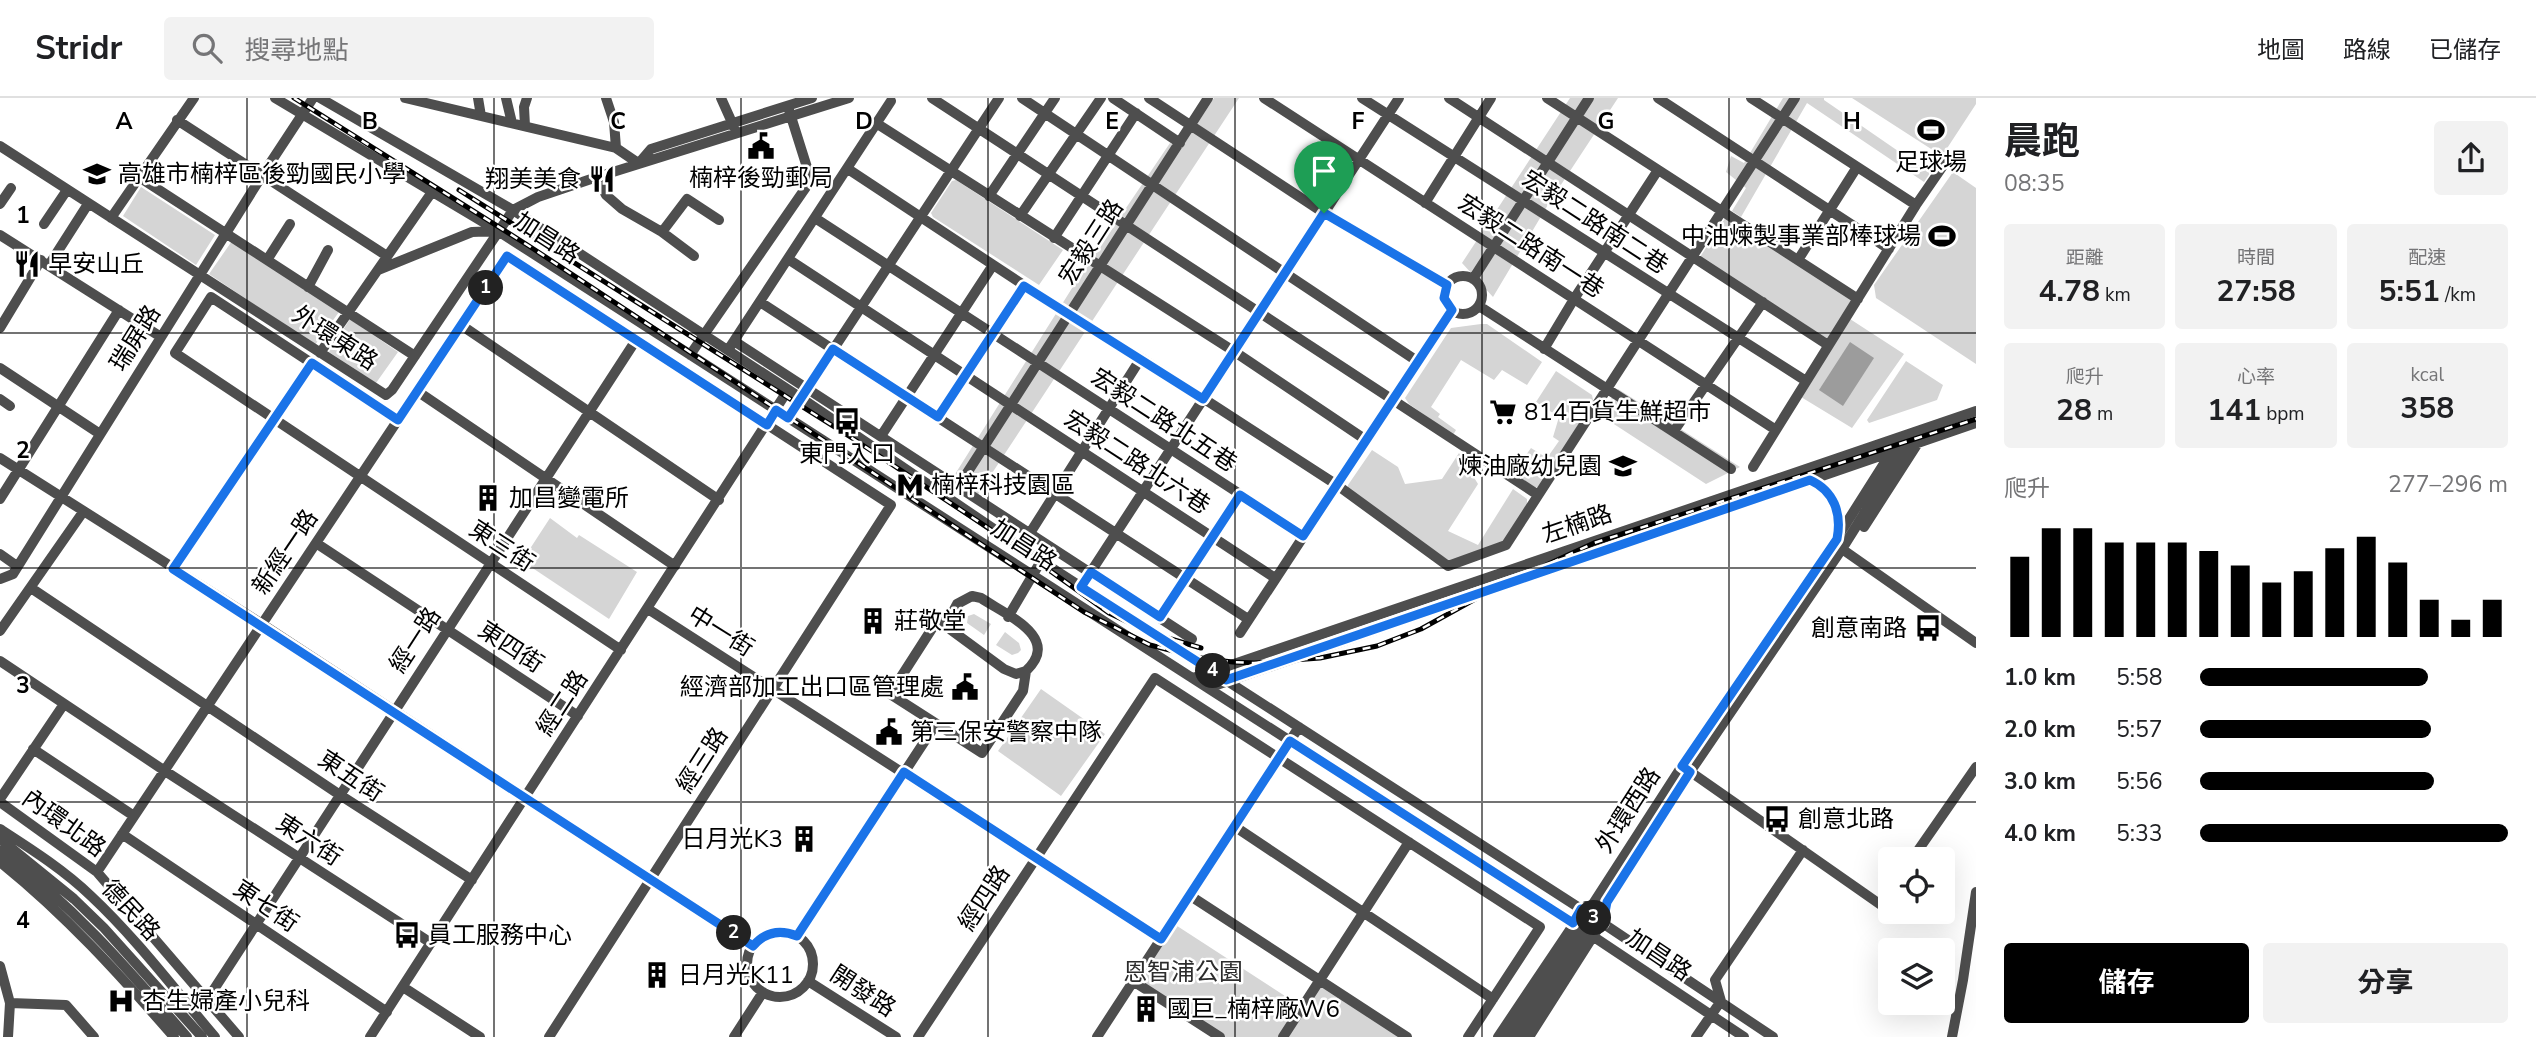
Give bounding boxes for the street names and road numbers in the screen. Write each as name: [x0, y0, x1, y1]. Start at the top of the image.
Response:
street label: 宏毅二路南二巷: [1516, 163, 1674, 281]
street label: 宏毅二路南一巷: [1452, 187, 1610, 305]
street label: 宏毅三路: [1051, 193, 1131, 291]
street label: 加昌路: [508, 205, 586, 271]
street label: 外環東路: [286, 298, 384, 378]
street label: 瑞屏路: [102, 299, 168, 377]
street label: 宏毅二路北五巷: [1085, 361, 1243, 479]
street label: 宏毅二路北六巷: [1058, 403, 1216, 521]
street label: 左楠路: [1538, 497, 1616, 551]
street label: 新經一路: [245, 503, 325, 601]
street label: 加昌路: [985, 512, 1063, 578]
street label: 東三街: [463, 513, 541, 579]
street label: 中一街: [682, 598, 760, 664]
street label: 經一路: [382, 601, 448, 679]
street label: 東四街: [472, 614, 550, 680]
street label: 經二路: [529, 664, 595, 742]
street label: 經三路: [669, 721, 735, 799]
street label: 東五街: [312, 743, 390, 809]
street label: 外環西路: [1588, 761, 1668, 859]
street label: 內環北路: [16, 782, 112, 864]
street label: 東六街: [270, 807, 348, 873]
street label: 經四路: [951, 859, 1017, 937]
street label: 德民路: [95, 873, 167, 947]
street label: 東七街: [227, 873, 305, 939]
street label: 加昌路: [1620, 922, 1698, 988]
street label: 開發路: [824, 958, 902, 1024]

